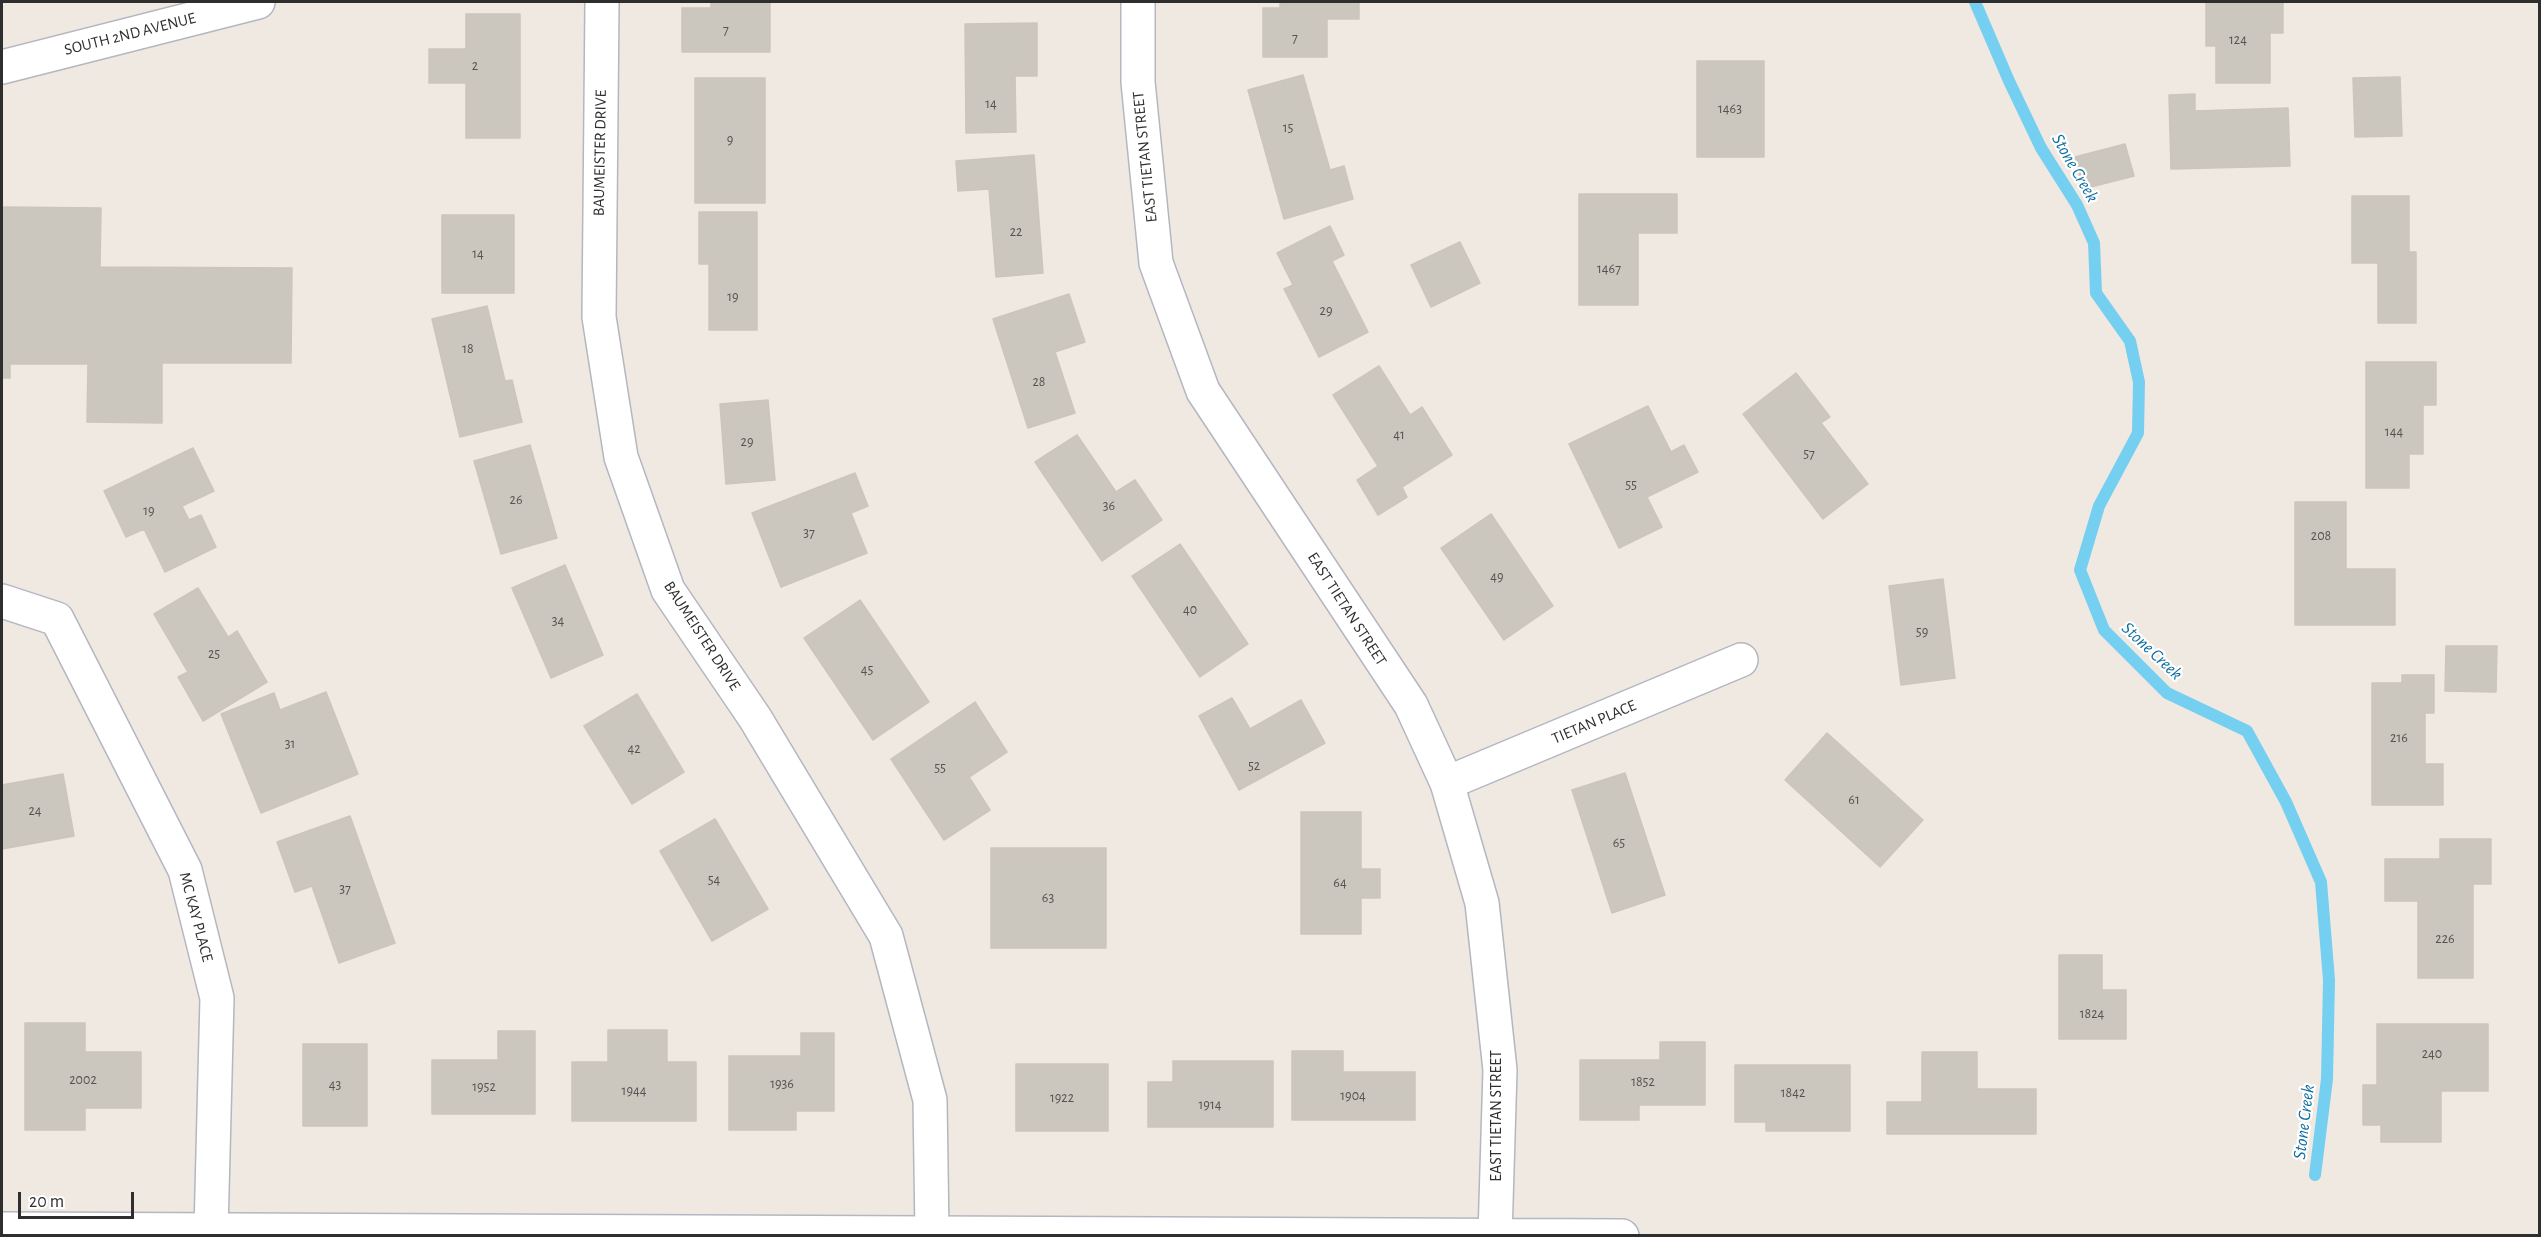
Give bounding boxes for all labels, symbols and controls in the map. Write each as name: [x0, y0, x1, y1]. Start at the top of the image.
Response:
street label: SOUTH 2ND AVENUE: [62, 8, 198, 60]
house number: 7: [723, 22, 729, 38]
house number: 7: [1292, 30, 1298, 46]
house number: 124: [2229, 32, 2247, 48]
house number: 2: [472, 58, 478, 74]
street label: BAUMEISTER DRIVE: [589, 90, 611, 216]
street label: EAST TIETAN STREET: [1129, 91, 1161, 223]
house number: 14: [985, 96, 997, 112]
house number: 1463: [1718, 101, 1742, 117]
house number: 15: [1283, 120, 1293, 136]
water label: Stone Creek: [2047, 130, 2103, 206]
house number: 9: [727, 132, 733, 148]
house number: 22: [1010, 224, 1022, 240]
house number: 14: [472, 246, 484, 262]
house number: 1467: [1597, 261, 1621, 277]
house number: 19: [727, 289, 739, 305]
house number: 29: [1320, 303, 1332, 319]
house number: 18: [462, 341, 474, 357]
house number: 28: [1032, 374, 1046, 390]
house number: 144: [2385, 424, 2403, 440]
house number: 41: [1393, 427, 1405, 443]
house number: 29: [741, 434, 753, 450]
house number: 57: [1803, 446, 1815, 462]
house number: 55: [1625, 477, 1637, 493]
house number: 26: [510, 492, 522, 508]
house number: 36: [1103, 498, 1115, 514]
house number: 19: [143, 503, 155, 519]
house number: 37: [803, 525, 815, 541]
house number: 208: [2311, 528, 2331, 544]
street label: EAST TIETAN STREET: [1303, 549, 1391, 669]
house number: 49: [1490, 569, 1504, 585]
street label: BAUMEISTER DRIVE: [659, 578, 745, 694]
house number: 40: [1183, 602, 1197, 618]
house number: 34: [552, 613, 564, 629]
water label: Stone Creek: [2117, 617, 2187, 685]
house number: 59: [1916, 624, 1928, 640]
house number: 25: [208, 646, 220, 662]
house number: 45: [861, 662, 873, 678]
street label: TIETAN PLACE: [1549, 696, 1639, 748]
house number: 216: [2390, 730, 2408, 746]
house number: 31: [285, 736, 295, 752]
house number: 42: [627, 741, 641, 757]
house number: 52: [1248, 758, 1260, 774]
house number: 55: [934, 760, 946, 776]
house number: 61: [1848, 792, 1860, 808]
house number: 24: [28, 803, 42, 819]
house number: 65: [1613, 835, 1625, 851]
street label: MC KAY PLACE: [175, 870, 217, 964]
house number: 54: [708, 872, 720, 888]
house number: 64: [1333, 875, 1347, 891]
house number: 37: [339, 881, 351, 897]
house number: 63: [1042, 890, 1054, 906]
house number: 226: [2435, 931, 2455, 947]
house number: 1824: [2080, 1006, 2104, 1022]
house number: 240: [2422, 1046, 2442, 1062]
street label: EAST TIETAN STREET: [1486, 1050, 1506, 1182]
house number: 2002: [69, 1072, 97, 1088]
house number: 1852: [1631, 1074, 1655, 1090]
house number: 1936: [770, 1076, 794, 1092]
house number: 43: [329, 1077, 341, 1093]
house number: 1952: [472, 1079, 496, 1095]
house number: 1944: [622, 1083, 646, 1099]
water label: Stone Creek: [2289, 1083, 2319, 1161]
house number: 1842: [1781, 1085, 1805, 1101]
house number: 1904: [1340, 1088, 1366, 1104]
house number: 1922: [1050, 1090, 1074, 1106]
house number: 1914: [1199, 1097, 1221, 1113]
scale bar: [21, 1180, 136, 1218]
text: 20 m: [29, 1193, 64, 1211]

